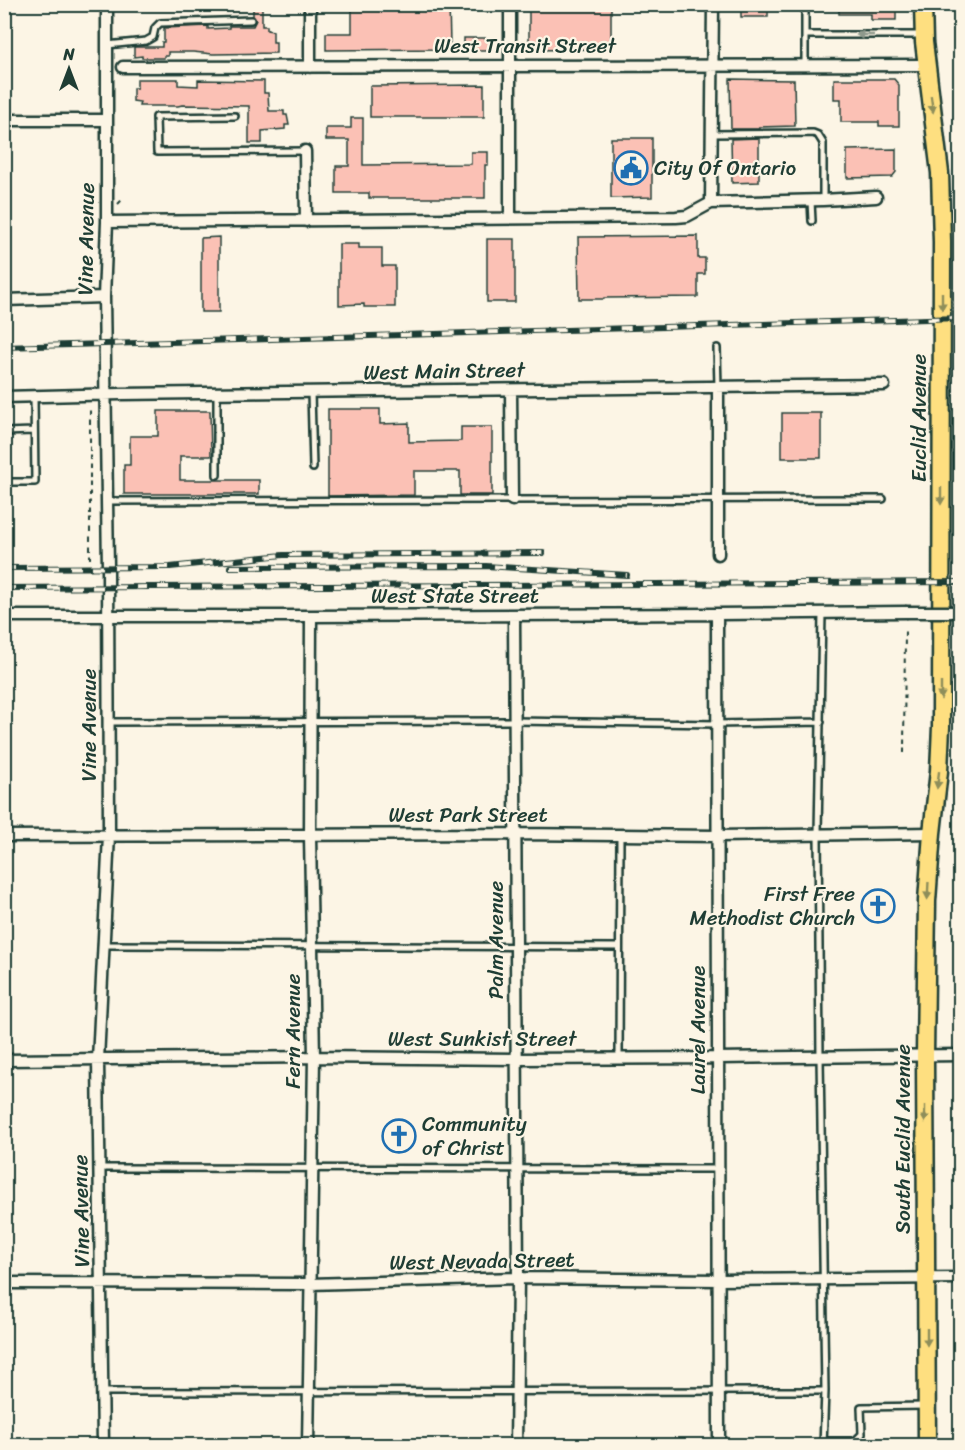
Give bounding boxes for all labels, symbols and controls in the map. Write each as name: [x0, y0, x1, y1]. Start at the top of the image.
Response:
street label: West Transit Street: [434, 27, 618, 65]
one-way arrow: [856, 30, 875, 40]
north arrow: [39, 39, 99, 99]
text: N: [62, 40, 75, 69]
one-way arrow: [928, 95, 937, 114]
place label: City Of Ontario: [654, 149, 796, 187]
public building icon: City Of Ontario: [613, 150, 649, 186]
street label: Vine Avenue: [66, 182, 106, 296]
one-way arrow: [937, 291, 947, 310]
street label: West Main Street: [363, 351, 527, 391]
street label: Euclid Avenue: [900, 353, 938, 482]
one-way arrow: [937, 486, 946, 505]
street label: West State Street: [371, 577, 539, 615]
street label: Vine Avenue: [70, 668, 108, 781]
one-way arrow: [936, 681, 946, 700]
one-way arrow: [933, 771, 943, 790]
street label: West Park Street: [388, 796, 548, 834]
place label: First Free Methodist Church: [690, 875, 855, 937]
street label: Palm Avenue: [477, 881, 515, 999]
one-way arrow: [923, 882, 933, 901]
church icon: First Free Methodist Church: [860, 888, 896, 924]
street label: Laurel Avenue: [679, 966, 717, 1094]
street label: Fern Avenue: [274, 973, 312, 1089]
street label: West Sunkist Street: [388, 1020, 578, 1058]
street label: South Euclid Avenue: [884, 1044, 922, 1234]
place label: Community of Christ: [422, 1105, 527, 1167]
one-way arrow: [920, 1105, 930, 1124]
church icon: Community of Christ: [381, 1118, 417, 1154]
street label: Vine Avenue: [61, 1154, 101, 1268]
street label: West Nevada Street: [389, 1240, 575, 1282]
one-way arrow: [922, 1327, 932, 1346]

